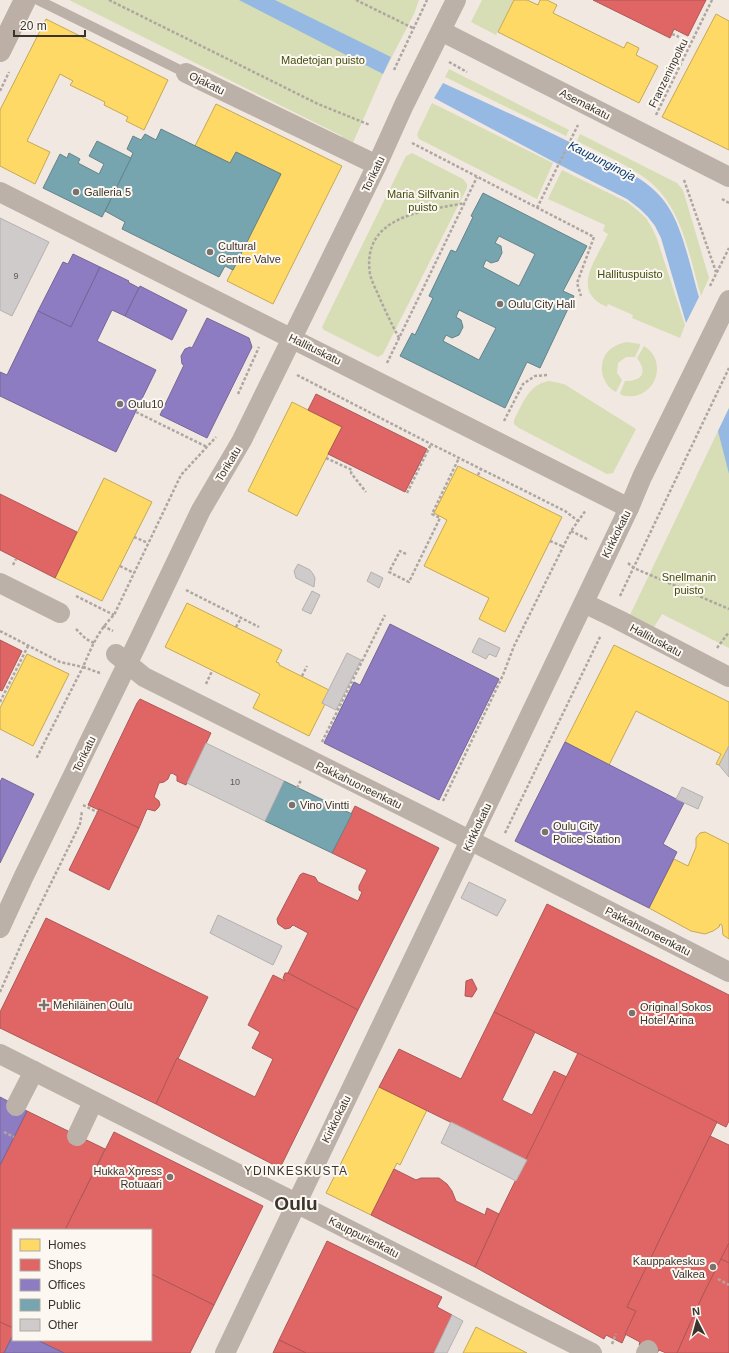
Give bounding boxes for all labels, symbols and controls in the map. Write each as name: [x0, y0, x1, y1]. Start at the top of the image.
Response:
scale bar: [14, 12, 85, 38]
text: 20 m: [20, 19, 47, 33]
street label: Franzeninpolku: [646, 37, 690, 109]
park label: Madetojan puisto: [281, 54, 365, 66]
street label: Ojakatu: [187, 69, 227, 97]
street label: Asemakatu: [558, 86, 612, 122]
water label: Kaupunginoja: [566, 138, 638, 184]
street label: Torikatu: [359, 154, 387, 194]
place label: Galleria 5: [84, 186, 131, 198]
marker: Galleria 5: [71, 187, 81, 197]
park label: Maria Silfvanin puisto: [387, 188, 459, 213]
place label: Cultural Centre Valve: [218, 240, 281, 265]
marker: Cultural Centre Valve: [205, 247, 215, 257]
park label: Hallituspuisto: [597, 268, 663, 280]
house number: 9: [13, 271, 19, 281]
place label: Oulu City Hall: [508, 298, 575, 310]
marker: Oulu City Hall: [495, 299, 505, 309]
street label: Hallituskatu: [287, 331, 343, 367]
place label: Oulu10: [128, 398, 163, 410]
marker: Oulu10: [115, 399, 125, 409]
street label: Torikatu: [213, 444, 243, 484]
street label: Kirkkokatu: [599, 508, 633, 560]
park label: Snellmanin puisto: [662, 571, 716, 596]
street label: Hallituskatu: [628, 621, 684, 659]
street label: Torikatu: [70, 734, 98, 774]
street label: Pakkahuoneenkatu: [314, 759, 404, 811]
house number: 10: [230, 777, 240, 787]
place label: Vino Vintti: [300, 799, 349, 811]
marker: Vino Vintti: [287, 800, 297, 810]
street label: Kirkkokatu: [461, 801, 493, 853]
place label: Oulu City Police Station: [553, 820, 620, 845]
marker: Oulu City Police Station: [540, 827, 550, 837]
street label: Pakkahuoneenkatu: [603, 904, 693, 958]
marker: Mehiläinen Oulu: [38, 999, 50, 1011]
place label: Mehiläinen Oulu: [53, 999, 133, 1011]
place label: Original Sokos Hotel Arina: [640, 1001, 712, 1026]
marker: Original Sokos Hotel Arina: [627, 1008, 637, 1018]
street label: Kirkkokatu: [319, 1093, 353, 1145]
district label: YDINKESKUSTA: [244, 1164, 348, 1178]
place label: Hukka Xpress Rotuaari: [94, 1165, 162, 1190]
marker: Hukka Xpress Rotuaari: [165, 1172, 175, 1182]
district label: Oulu: [274, 1193, 318, 1214]
street label: Kauppurienkatu: [327, 1214, 401, 1260]
legend: [12, 1229, 152, 1341]
text: Homes: [48, 1238, 86, 1252]
place label: Kauppakeskus Valkea: [633, 1255, 706, 1280]
text: Shops: [48, 1258, 82, 1272]
marker: Kauppakeskus Valkea: [708, 1262, 718, 1272]
text: Offices: [48, 1278, 85, 1292]
text: Public: [48, 1298, 81, 1312]
north arrow: [677, 1301, 717, 1341]
text: N: [691, 1305, 701, 1317]
text: Other: [48, 1318, 78, 1332]

